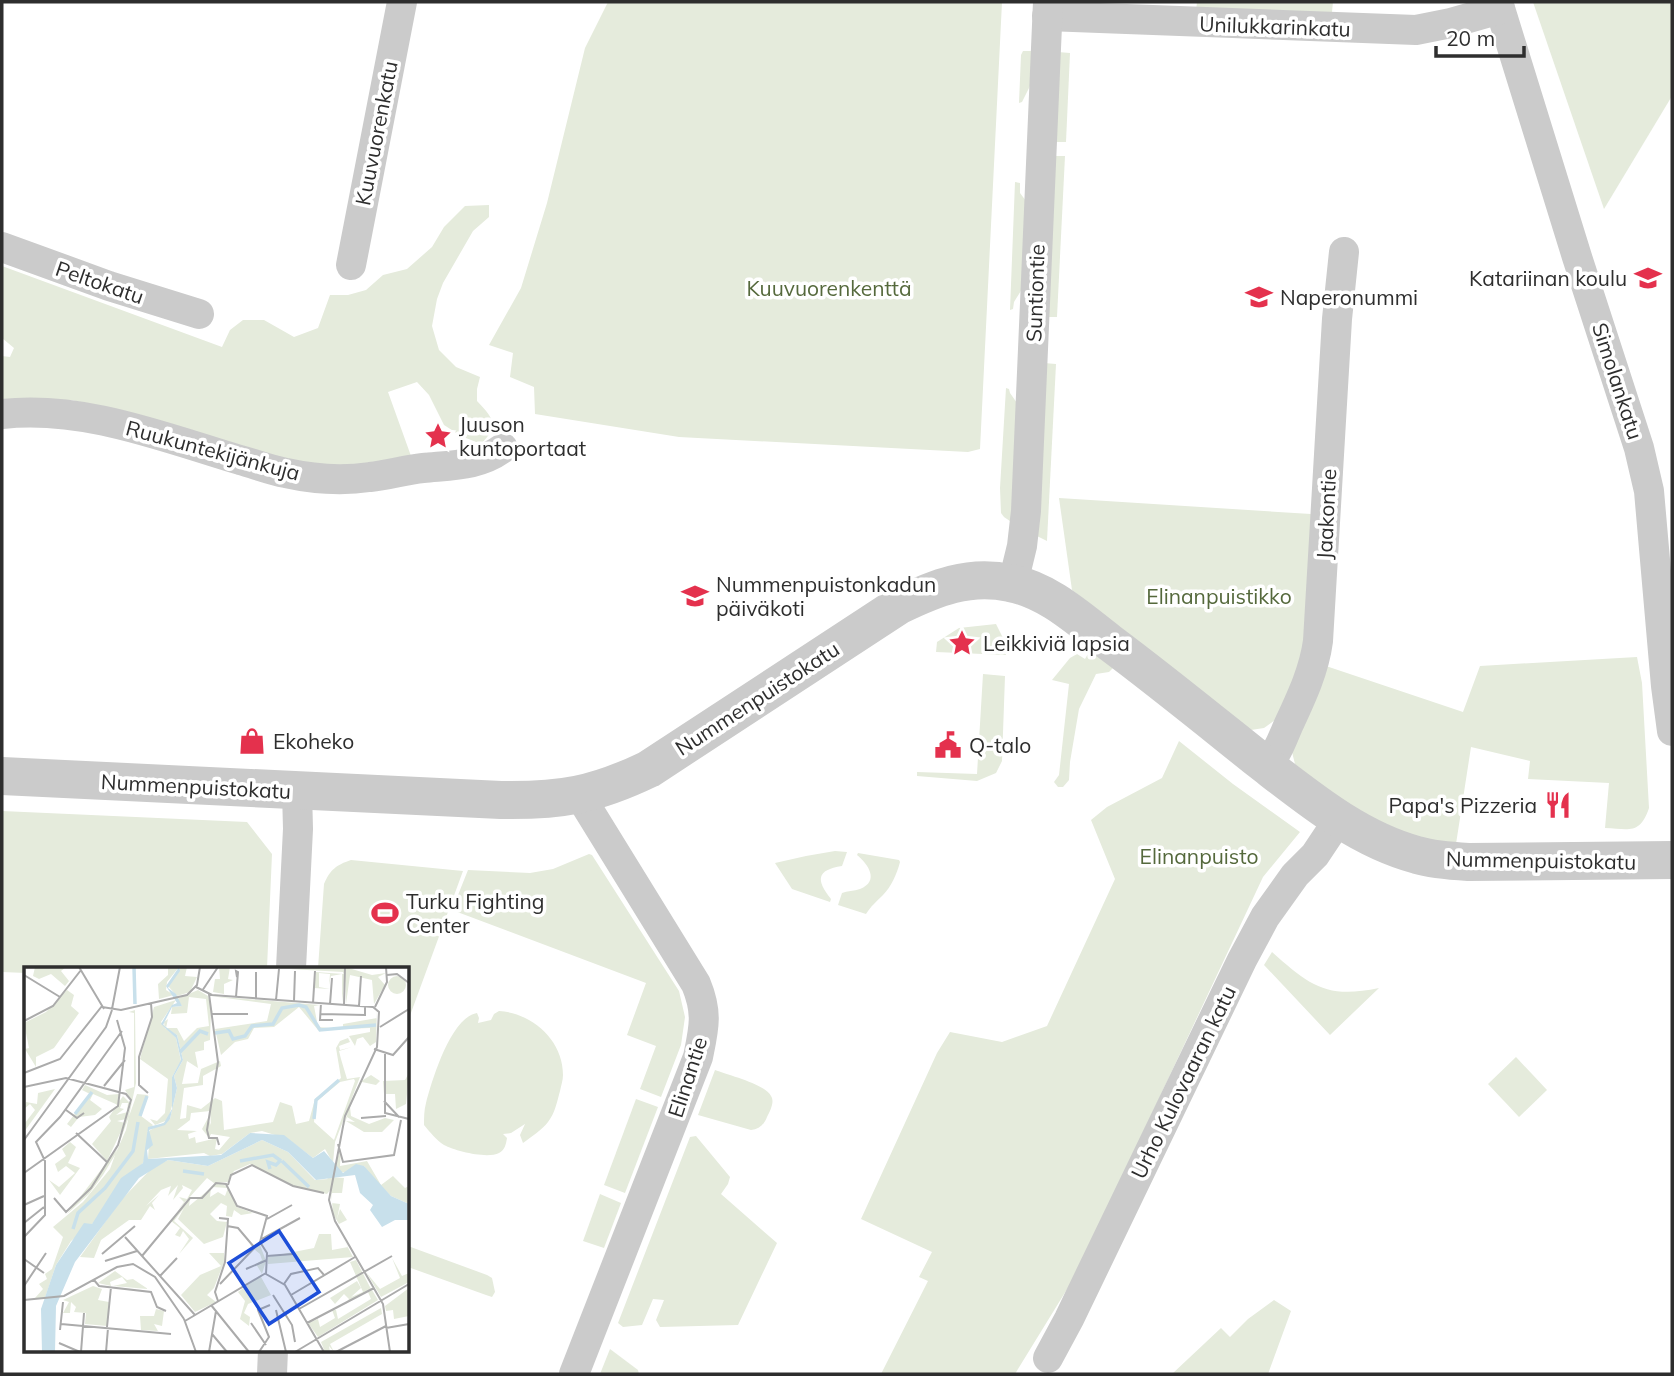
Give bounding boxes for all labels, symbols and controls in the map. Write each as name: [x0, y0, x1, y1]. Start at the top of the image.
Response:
street label: Unilukkarinkatu: [1199, 10, 1351, 42]
scale bar: [1436, 14, 1524, 58]
text: 20 m: [1446, 25, 1495, 51]
street label: Kuuvuorenkatu: [349, 59, 403, 207]
street label: Suntiontie: [1020, 244, 1050, 342]
street label: Peltokatu: [52, 255, 148, 309]
school or university icon: Katariinan koulu: [1633, 263, 1663, 293]
place label: Katariinan koulu: [1469, 265, 1627, 291]
park label: Kuuvuorenkenttä: [746, 275, 912, 301]
school or university icon: Naperonummi: [1244, 282, 1274, 312]
place label: Naperonummi: [1280, 284, 1418, 310]
street label: Simolankatu: [1587, 319, 1649, 443]
place label: Juuson kuntoportaat: [459, 411, 586, 461]
street label: Ruukuntekijänkuja: [123, 414, 303, 486]
place icon: Juuson kuntoportaat: [423, 421, 453, 451]
street label: Jaakontie: [1311, 468, 1341, 560]
place label: Nummenpuistonkadun päiväkoti: [716, 571, 936, 621]
school or university icon: Nummenpuistonkadun päiväkoti: [680, 581, 710, 611]
park label: Elinanpuistikko: [1146, 583, 1292, 609]
place icon: Leikkiviä lapsia: [947, 628, 977, 658]
place label: Leikkiviä lapsia: [983, 630, 1130, 656]
street label: Nummenpuistokatu: [670, 635, 844, 761]
shop icon: Ekoheko: [237, 726, 267, 756]
place label: Ekoheko: [273, 728, 354, 754]
public building icon: Q-talo: [933, 730, 963, 760]
place label: Q-talo: [969, 732, 1031, 758]
street label: Nummenpuistokatu: [100, 768, 292, 804]
restaurant icon: Papa's Pizzeria: [1543, 790, 1573, 820]
place label: Papa's Pizzeria: [1389, 792, 1537, 818]
park label: Elinanpuisto: [1140, 843, 1258, 869]
street label: Nummenpuistokatu: [1446, 845, 1636, 875]
place label: Turku Fighting Center: [406, 888, 544, 938]
sports icon: Turku Fighting Center: [370, 898, 400, 928]
inset map: [24, 967, 410, 1352]
street label: Urho Kulovaaran katu: [1125, 981, 1241, 1183]
street label: Elinantie: [662, 1033, 712, 1121]

